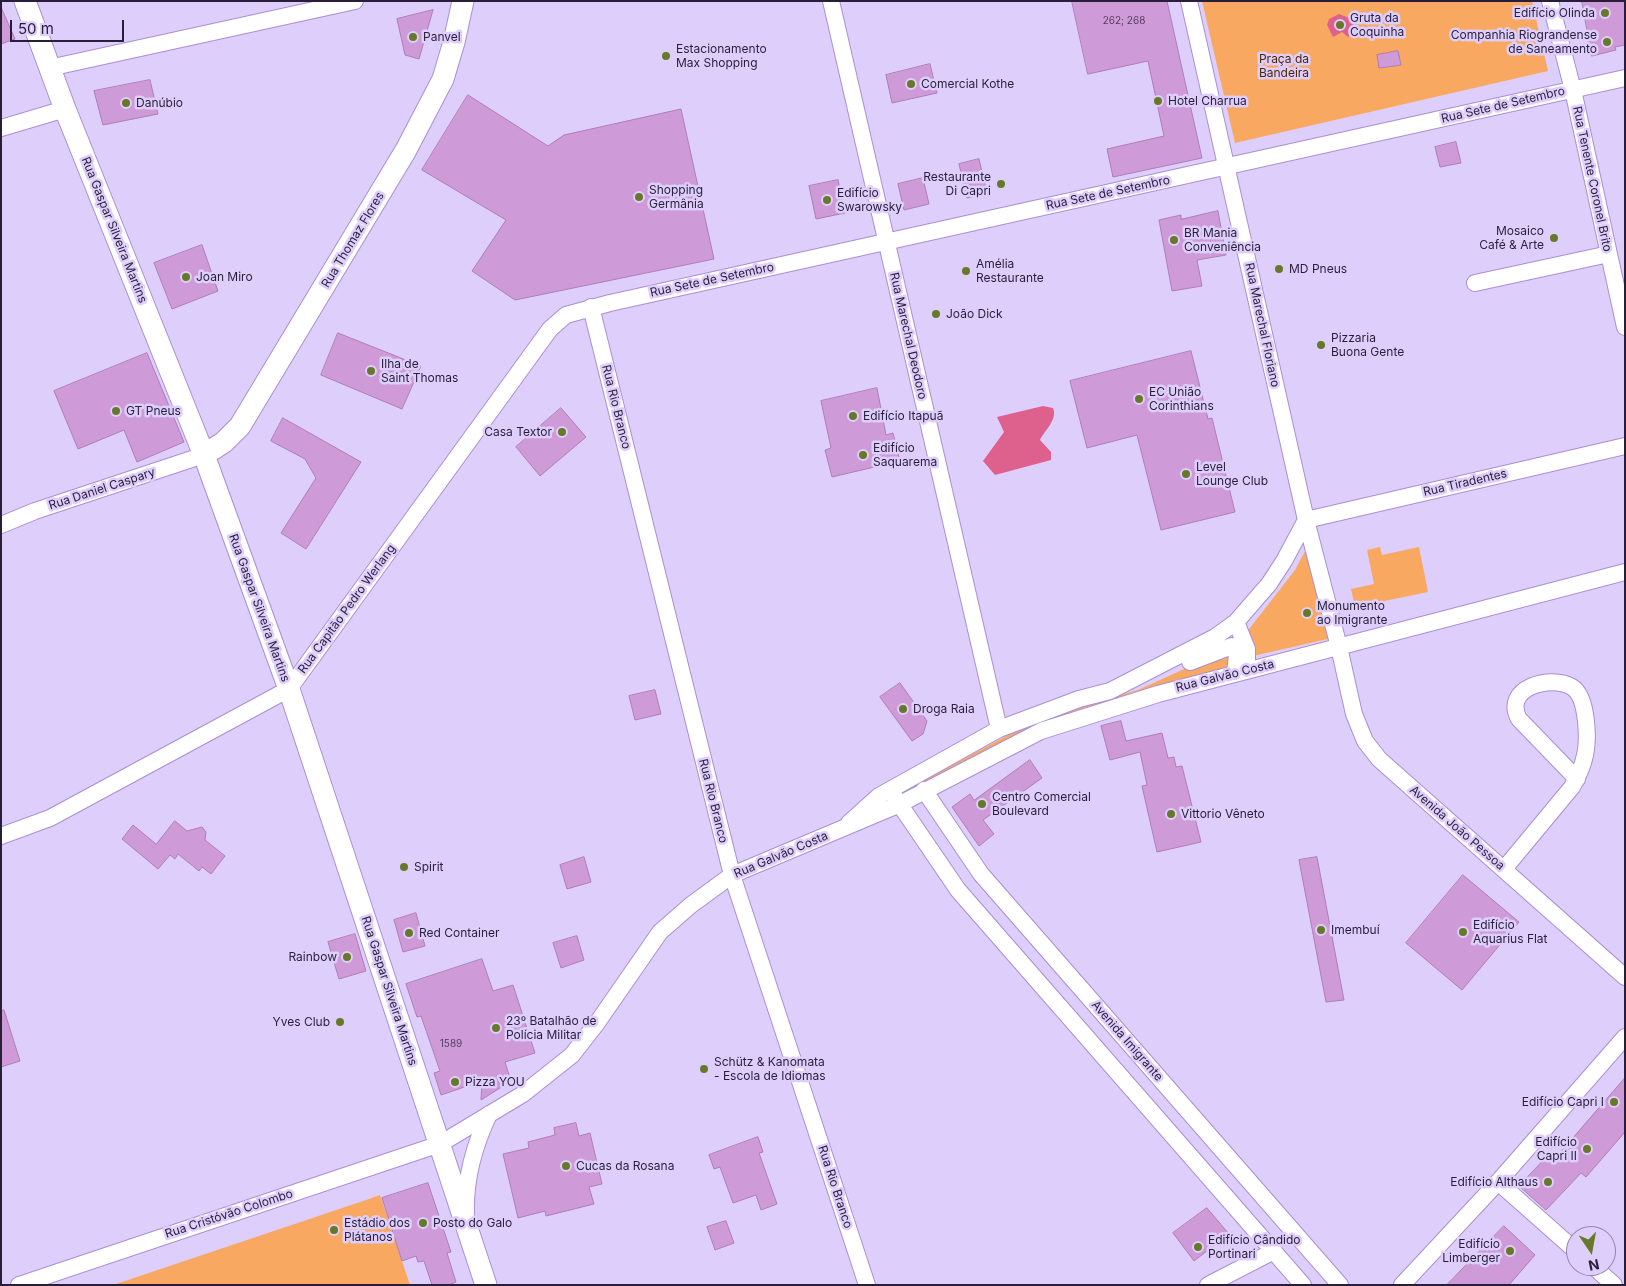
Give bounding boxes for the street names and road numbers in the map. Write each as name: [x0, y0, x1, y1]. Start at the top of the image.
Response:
street label: Rua Sete de Setembro: [1440, 84, 1566, 126]
street label: Rua Tenente Coronel Brito: [1570, 105, 1614, 253]
street label: Rua Gaspar Silveira Martins: [78, 155, 150, 305]
street label: Rua Sete de Setembro: [1045, 173, 1171, 213]
street label: Rua Thomaz Flores: [319, 190, 387, 290]
street label: Rua Sete de Setembro: [649, 260, 775, 300]
street label: Rua Marechal Floriano: [1242, 262, 1282, 388]
street label: Rua Marechal Deodoro: [886, 271, 930, 401]
street label: Rua Rio Branco: [599, 363, 633, 451]
street label: Rua Daniel Caspary: [47, 465, 157, 513]
street label: Rua Tiradentes: [1422, 466, 1508, 500]
street label: Rua Gaspar Silveira Martins: [226, 532, 292, 684]
street label: Rua Capitão Pedro Werlang: [295, 542, 399, 676]
street label: Rua Galvão Costa: [1174, 657, 1276, 695]
street label: Rua Rio Branco: [696, 757, 730, 845]
street label: Avenida João Pessoa: [1407, 783, 1507, 873]
street label: Rua Galvão Costa: [732, 829, 830, 881]
street label: Rua Gaspar Silveira Martins: [358, 914, 420, 1068]
street label: Avenida Imigrante: [1088, 998, 1166, 1084]
street label: Rua Rio Branco: [815, 1144, 855, 1230]
street label: Rua Cristóvão Colombo: [163, 1187, 295, 1241]

